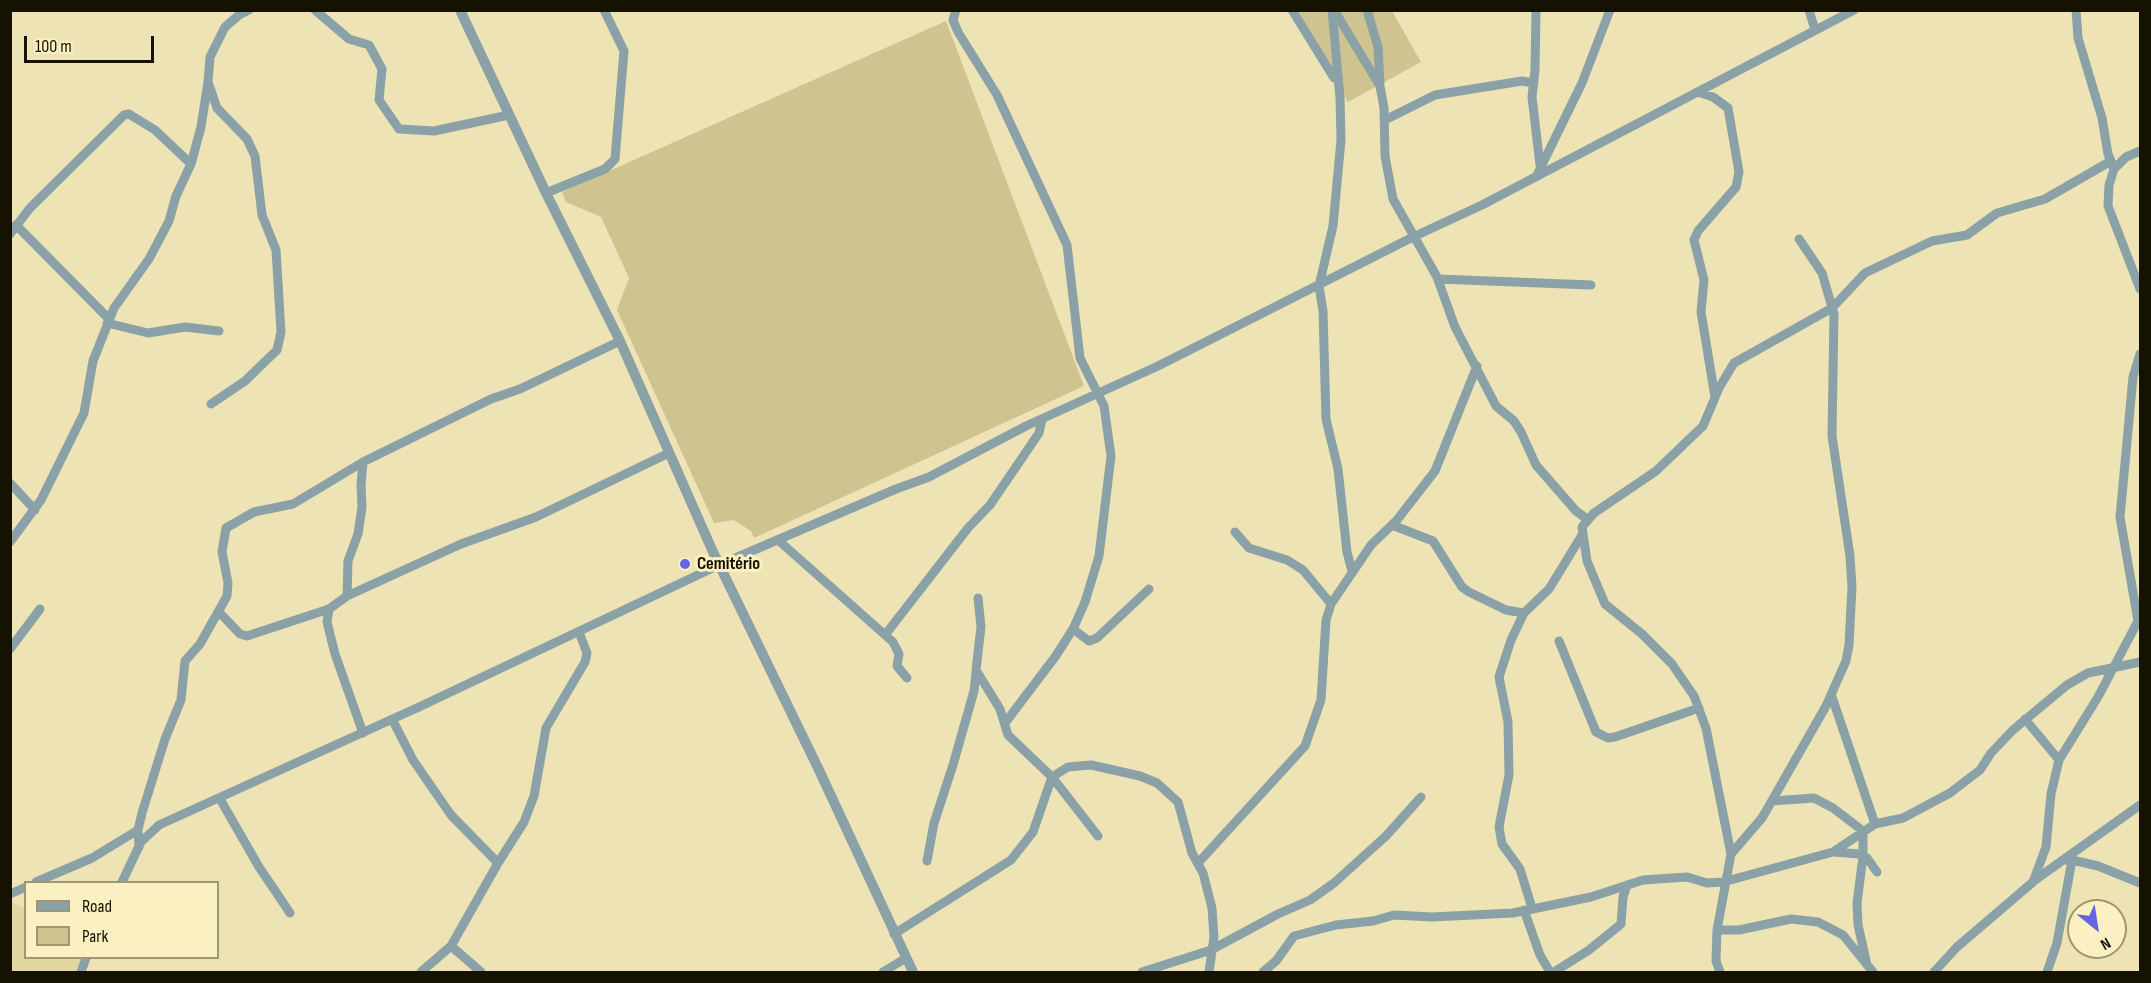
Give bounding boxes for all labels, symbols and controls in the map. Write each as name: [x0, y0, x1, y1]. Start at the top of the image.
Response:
scale bar: [27, 24, 158, 62]
text: 100 m: [35, 36, 72, 57]
place label: Cemitério: [697, 553, 760, 575]
marker: Cemitério: [678, 557, 692, 571]
legend: [24, 881, 219, 959]
text: Road: [82, 896, 112, 917]
north arrow: [2067, 899, 2127, 959]
text: Park: [82, 926, 108, 947]
text: N: [2097, 933, 2114, 954]

